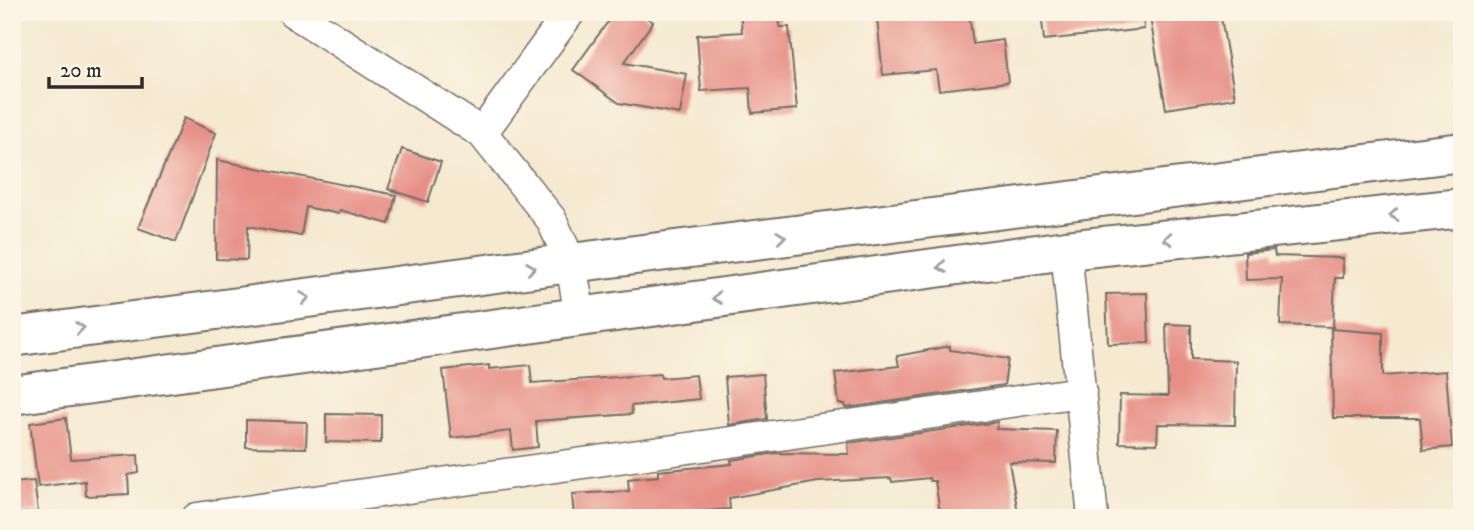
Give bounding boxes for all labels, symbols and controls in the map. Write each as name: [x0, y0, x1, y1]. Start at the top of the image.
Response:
scale bar: [49, 46, 142, 90]
text: 20 m: [60, 58, 102, 84]
one-way arrow: [1388, 207, 1399, 222]
one-way arrow: [775, 230, 787, 245]
one-way arrow: [1162, 232, 1174, 247]
one-way arrow: [936, 260, 948, 275]
one-way arrow: [525, 261, 537, 276]
one-way arrow: [711, 290, 722, 305]
one-way arrow: [300, 291, 311, 306]
one-way arrow: [74, 321, 86, 336]

